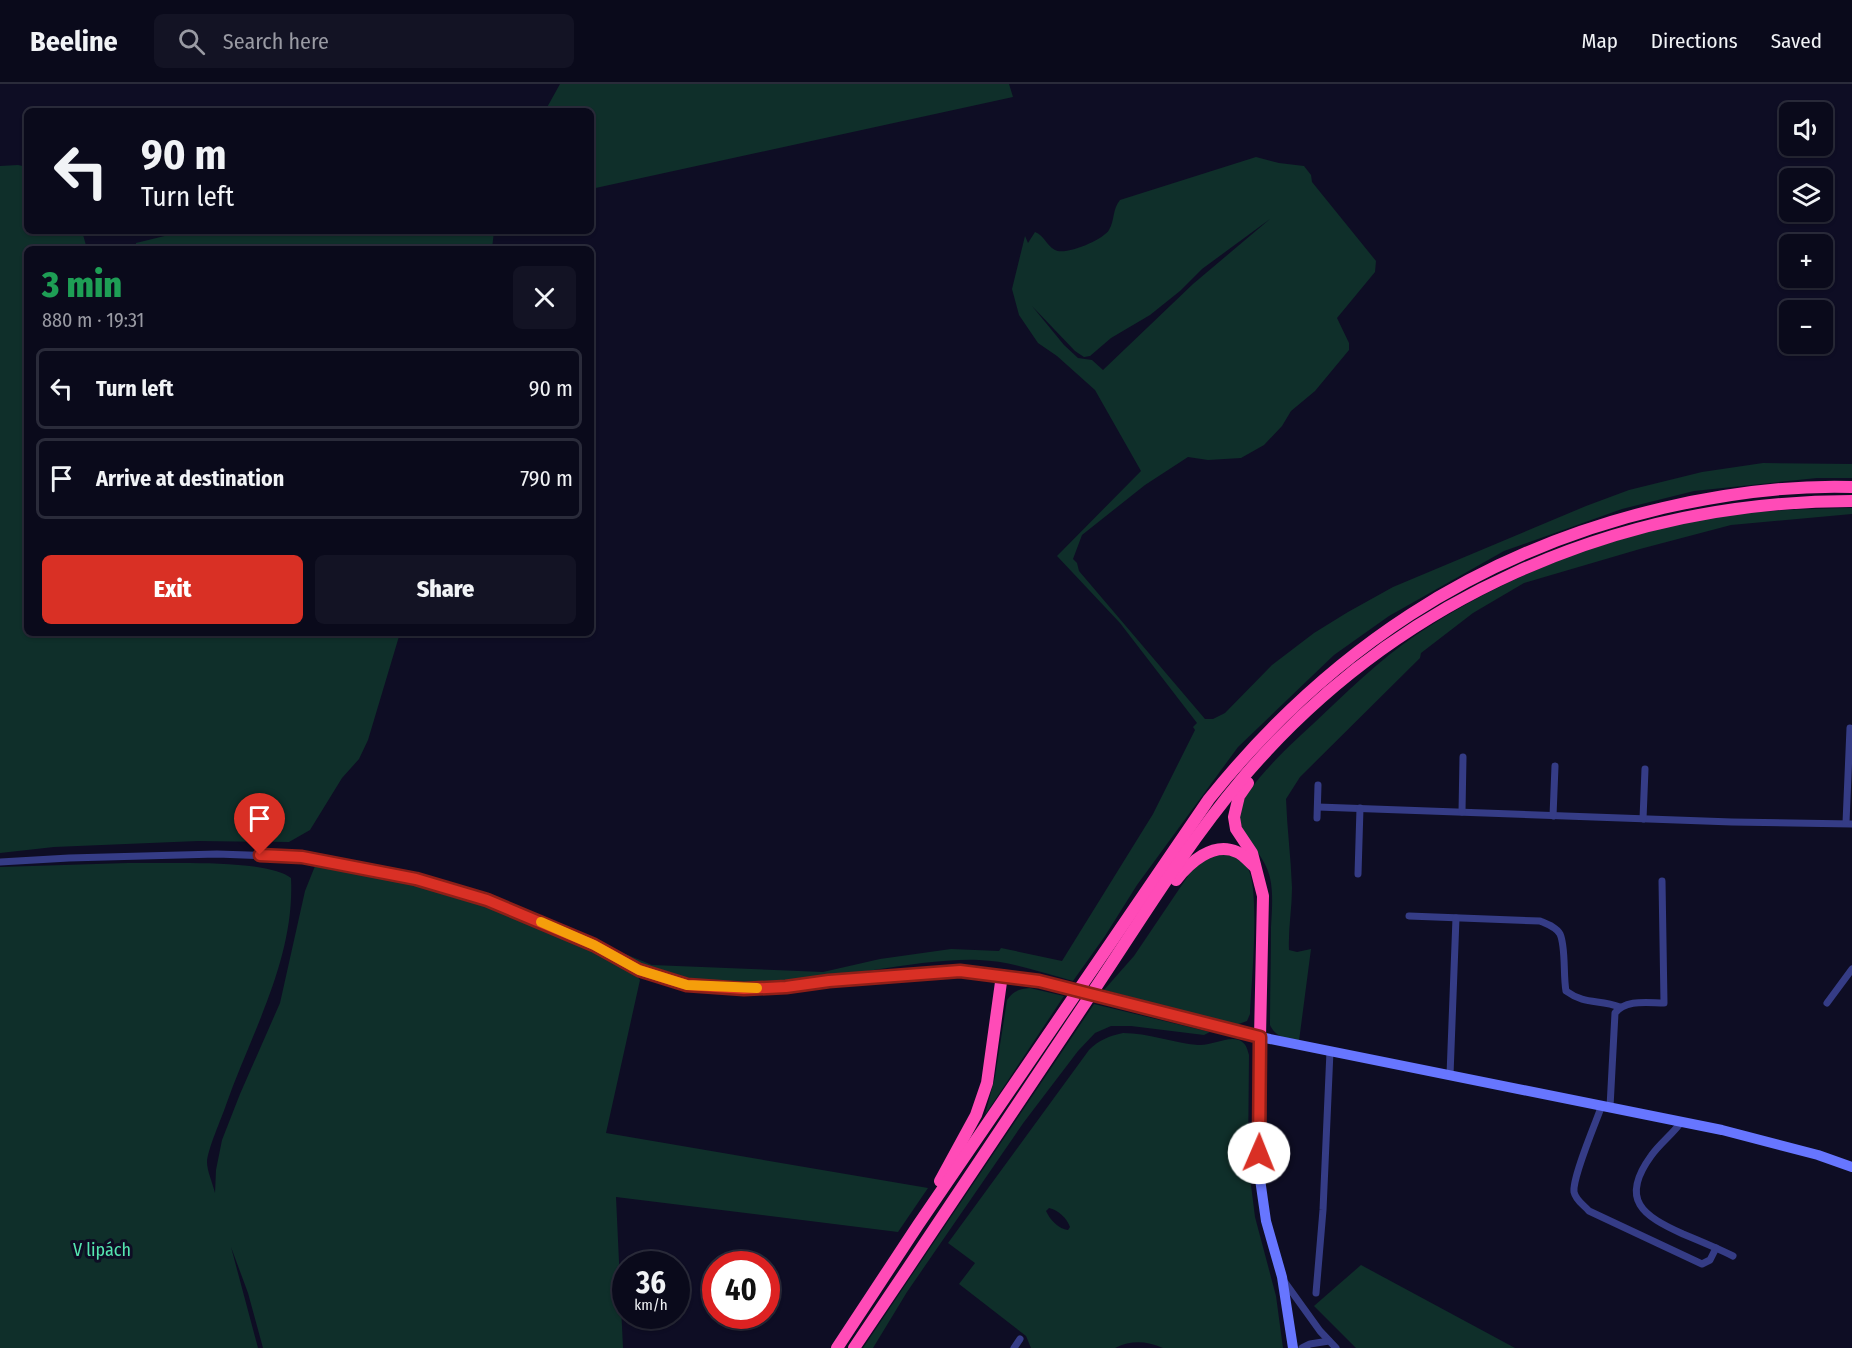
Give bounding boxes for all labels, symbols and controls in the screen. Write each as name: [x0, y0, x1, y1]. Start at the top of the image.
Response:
search box: [154, 14, 574, 68]
text: Beeline: [30, 25, 118, 58]
icon: search: [175, 25, 208, 58]
text: Search here: [223, 28, 329, 55]
text: Map: [1581, 28, 1618, 54]
text: Directions: [1651, 28, 1738, 54]
text: Saved: [1771, 28, 1822, 54]
map controls: [1779, 102, 1833, 354]
button: sound: [1779, 102, 1833, 156]
text: 90 m: [141, 130, 226, 180]
icon: left: [42, 132, 120, 210]
button: layers: [1779, 168, 1833, 222]
text: Turn left: [141, 181, 234, 213]
button: +: [1779, 234, 1833, 288]
text: 3 min: [42, 263, 122, 307]
button: close: [513, 266, 576, 329]
button: −: [1779, 300, 1833, 354]
text: 880 m · 19:31: [42, 308, 144, 332]
icon: left: [45, 372, 78, 405]
text: Turn left: [96, 375, 174, 402]
text: 90 m: [529, 375, 573, 402]
icon: arrive: [45, 462, 78, 495]
text: Arrive at destination: [96, 465, 284, 492]
text: 790 m: [520, 465, 573, 492]
button: Exit: [42, 555, 303, 624]
button: Share: [315, 555, 576, 624]
pin: [234, 793, 285, 855]
icon: arrive: [243, 802, 276, 835]
position arrow: [1227, 1121, 1291, 1185]
park label: V lipách: [73, 1239, 131, 1261]
speed limit sign: 40: [702, 1251, 780, 1329]
text: 36: [636, 1265, 666, 1301]
text: km/h: [634, 1296, 668, 1314]

